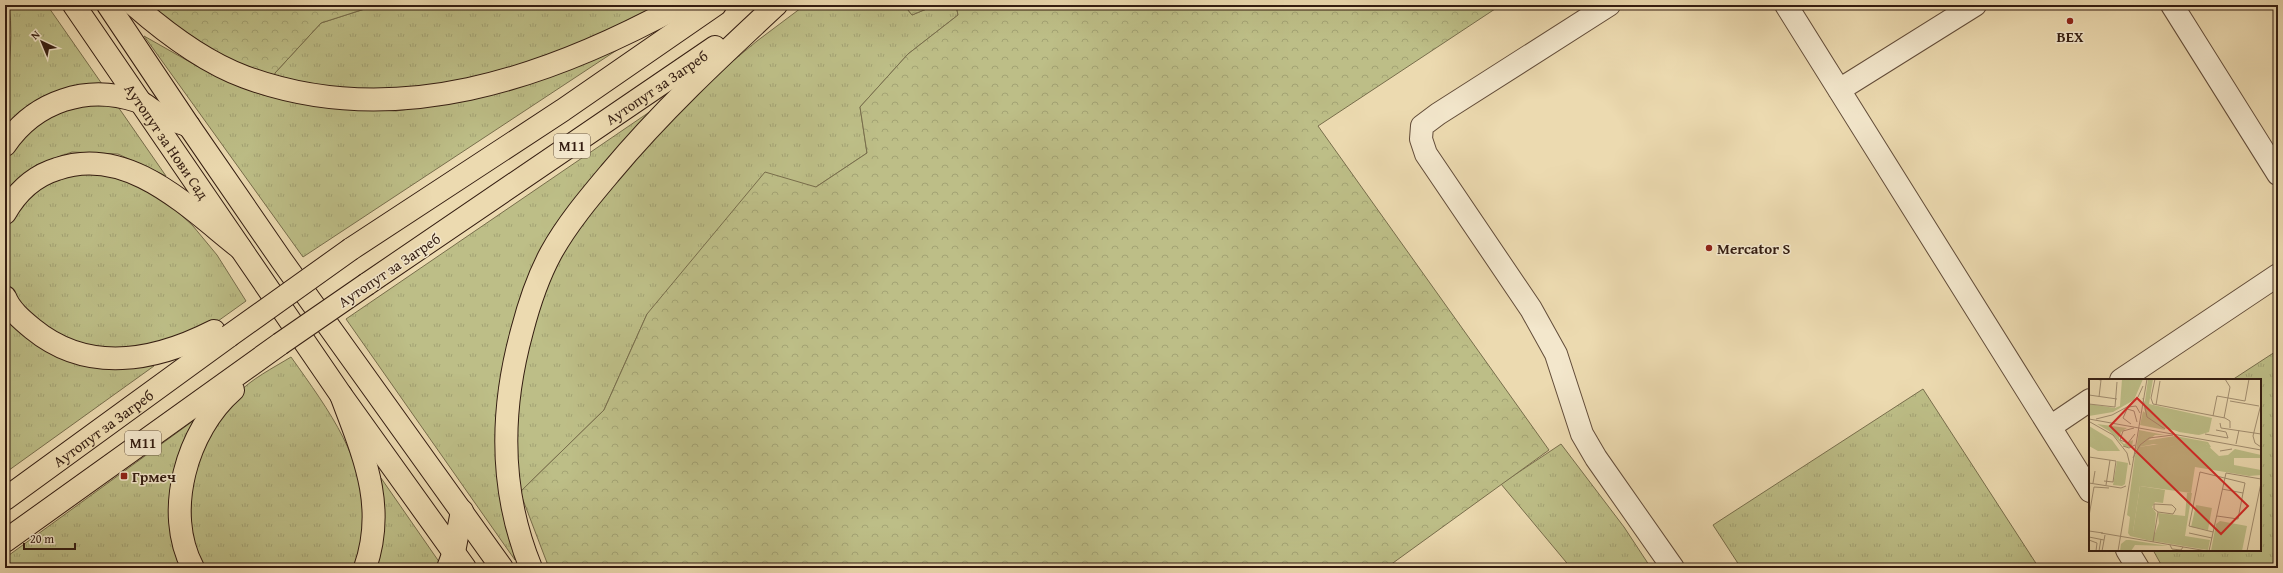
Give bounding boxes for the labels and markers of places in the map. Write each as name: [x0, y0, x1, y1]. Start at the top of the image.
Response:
marker: BEX: [2065, 16, 2075, 26]
place label: BEX: [2057, 26, 2084, 47]
place label: Mercator S: [1717, 238, 1790, 259]
marker: Mercator S: [1704, 243, 1714, 253]
place label: Грмеч: [132, 466, 176, 487]
marker: Грмеч: [119, 471, 129, 481]

